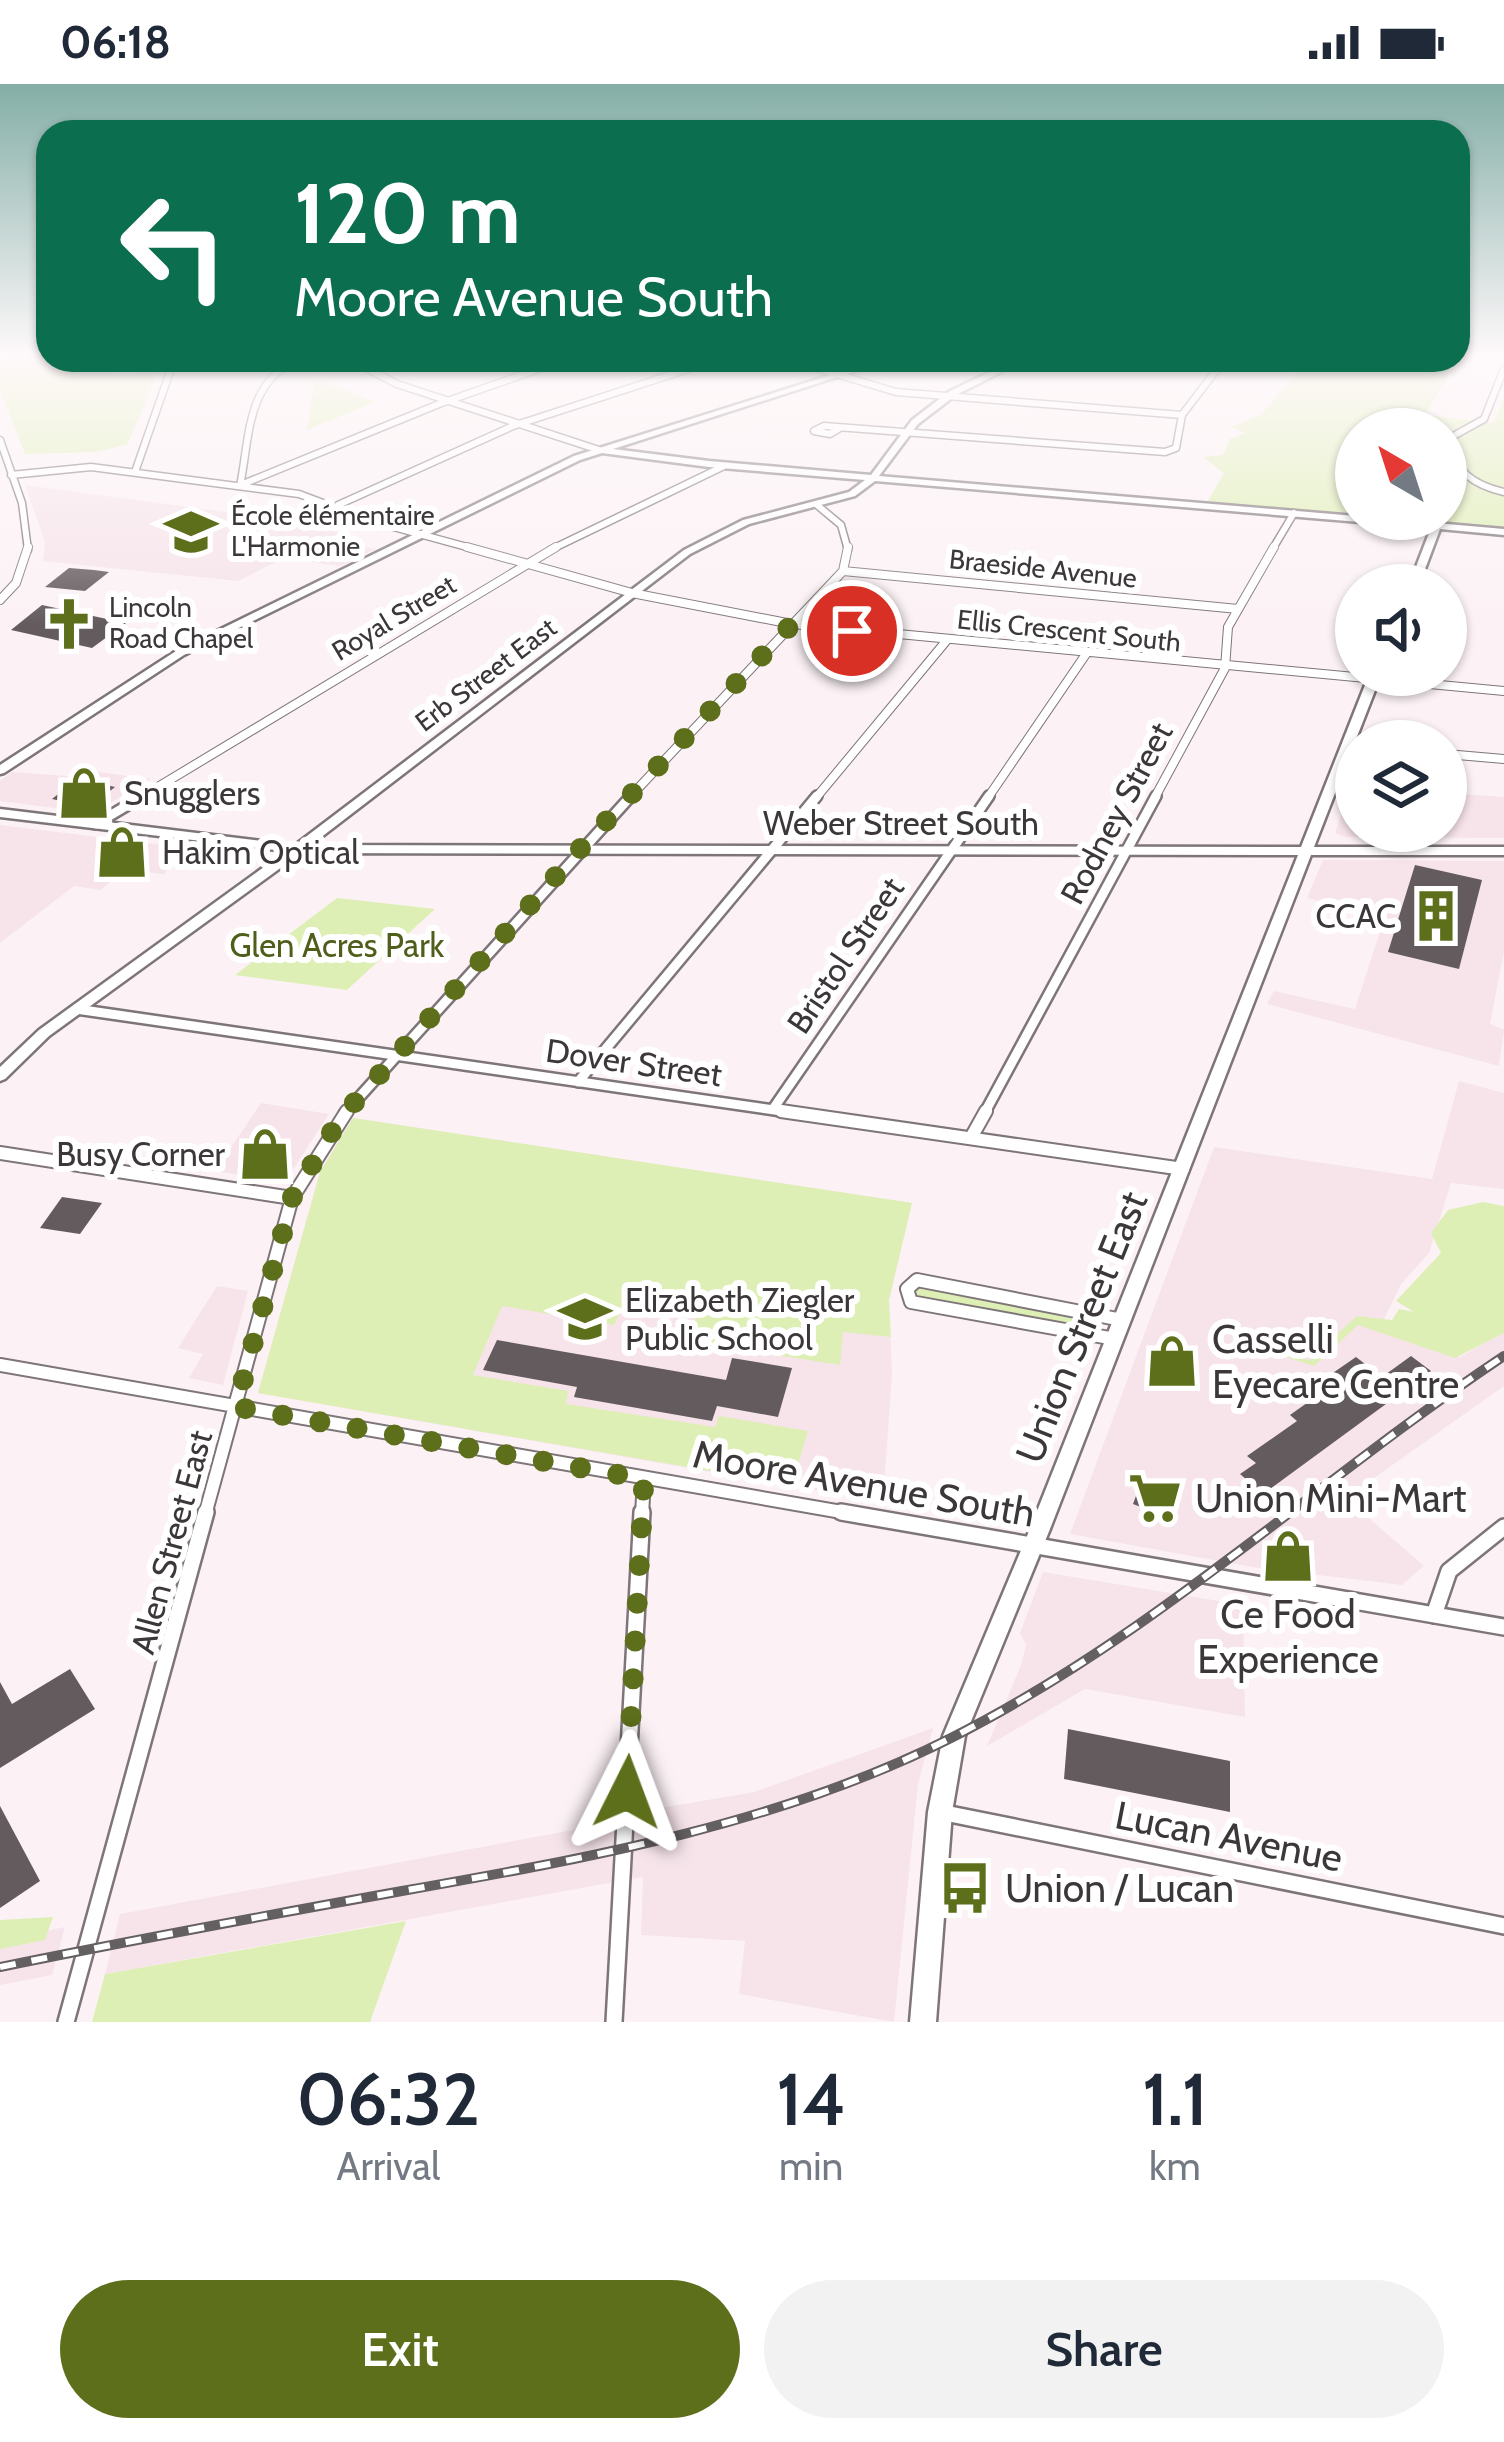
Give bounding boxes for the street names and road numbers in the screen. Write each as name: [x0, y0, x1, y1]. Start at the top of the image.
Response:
street label: Braeside Avenue: [948, 542, 1139, 595]
street label: Royal Street: [326, 568, 462, 667]
street label: Ellis Crescent South: [956, 602, 1183, 659]
street label: Erb Street East: [409, 611, 563, 738]
street label: Rodney Street: [1051, 715, 1181, 911]
street label: Weber Street South: [763, 803, 1039, 843]
street label: Bristol Street: [778, 869, 912, 1041]
street label: Dover Street: [544, 1030, 724, 1094]
street label: Union Street East: [1005, 1184, 1157, 1470]
street label: Allen Street East: [122, 1426, 220, 1658]
street label: Moore Avenue South: [689, 1429, 1039, 1537]
street label: Lucan Avenue: [1111, 1790, 1347, 1882]

